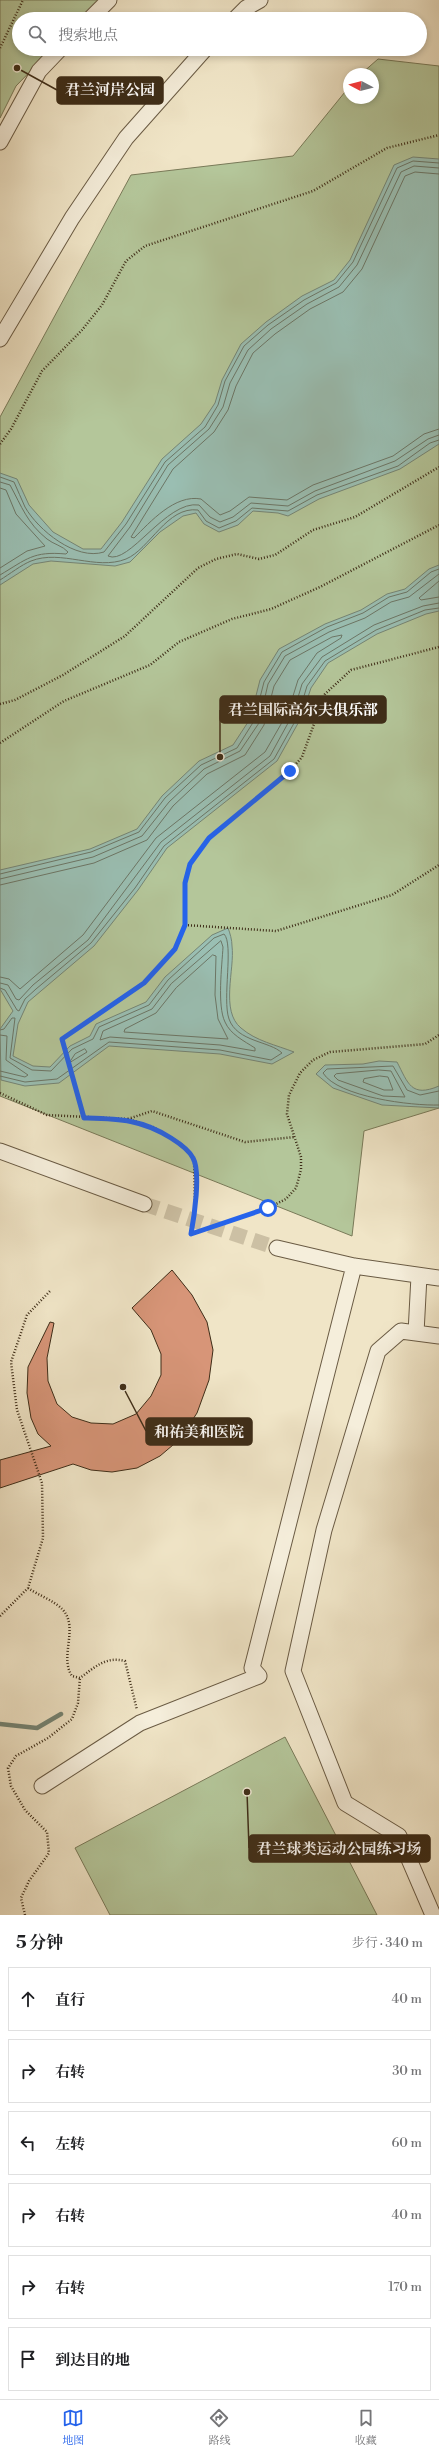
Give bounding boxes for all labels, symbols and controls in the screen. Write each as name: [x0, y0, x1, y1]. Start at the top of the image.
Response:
search box: [12, 12, 427, 56]
icon: search: [26, 23, 48, 45]
text: 搜索地点: [58, 26, 118, 45]
north arrow: [343, 68, 379, 104]
callout: 君兰河岸公园: [57, 77, 163, 104]
text: 君兰河岸公园: [65, 81, 155, 100]
callout: 君兰国际高尔夫俱乐部: [220, 696, 386, 723]
text: 君兰国际高尔夫俱乐部: [228, 701, 378, 720]
route end: [281, 762, 299, 780]
route start: [259, 1199, 277, 1217]
callout: 和祐美和医院: [146, 1418, 252, 1445]
text: 和祐美和医院: [154, 1423, 244, 1442]
callout: 君兰球类运动公园练习场: [249, 1835, 430, 1862]
text: 君兰球类运动公园练习场: [256, 1840, 422, 1859]
text: 5 分钟: [16, 1932, 63, 1954]
text: 步行 · 340 m: [352, 1935, 423, 1951]
icon: ahead: [17, 1988, 39, 2010]
text: 直行: [55, 1991, 85, 2010]
text: 40 m: [392, 1991, 422, 2007]
icon: right: [17, 2060, 39, 2082]
text: 右转: [55, 2063, 85, 2082]
text: 30 m: [392, 2063, 422, 2079]
icon: left: [17, 2132, 39, 2154]
text: 左转: [55, 2135, 85, 2154]
text: 60 m: [391, 2135, 422, 2151]
icon: right: [17, 2204, 39, 2226]
text: 右转: [55, 2207, 85, 2226]
text: 40 m: [392, 2207, 422, 2223]
icon: right: [17, 2276, 39, 2298]
text: 右转: [55, 2279, 85, 2298]
text: 170 m: [388, 2279, 422, 2295]
icon: arrive: [17, 2348, 39, 2370]
text: 到达目的地: [55, 2351, 130, 2370]
tab: 地图: [62, 2407, 84, 2448]
tab: 路线: [208, 2407, 230, 2448]
tab: 收藏: [355, 2407, 377, 2448]

